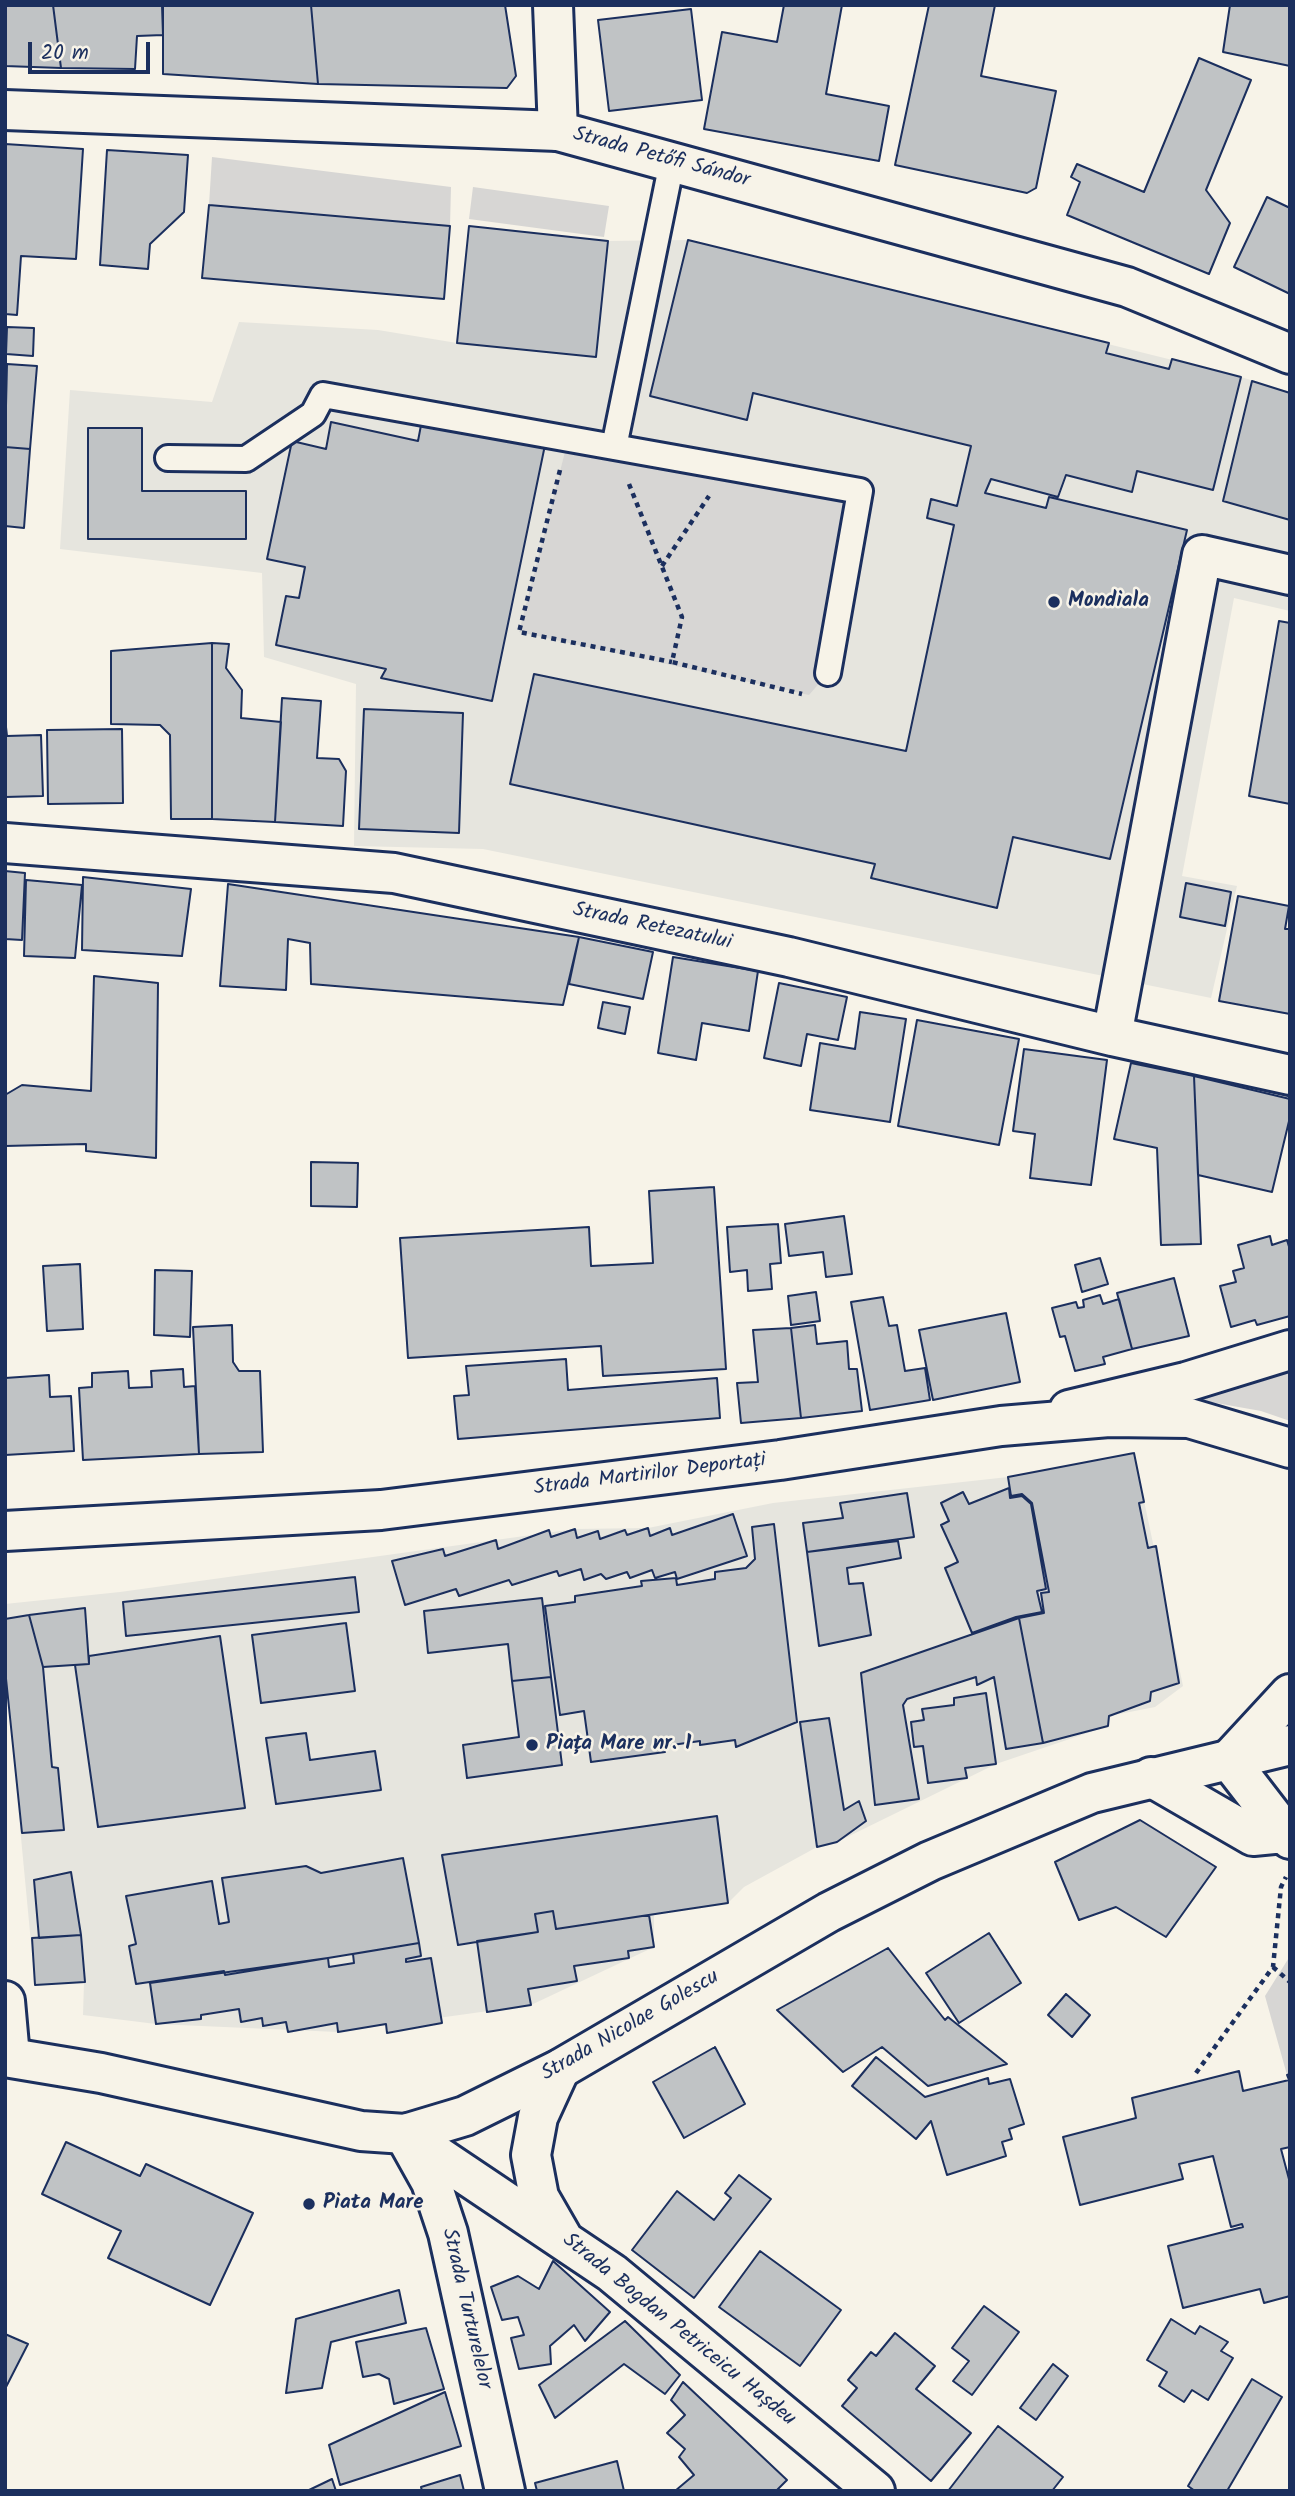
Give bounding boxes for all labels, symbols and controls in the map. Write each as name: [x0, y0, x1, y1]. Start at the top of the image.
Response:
scale bar: [32, 28, 154, 72]
text: 20 m: [41, 37, 89, 70]
street label: Strada Petőfi Sándor: [570, 123, 752, 195]
place label: Mondiala: [1068, 589, 1149, 615]
marker: Mondiala: [1046, 594, 1062, 610]
street label: Strada Retezatului: [570, 899, 734, 957]
street label: Strada Martirilor Deportați: [533, 1449, 767, 1503]
place label: Piața Mare nr. 1: [546, 1732, 691, 1758]
marker: Piața Mare nr. 1: [524, 1737, 540, 1753]
street label: Strada Nicolae Golescu: [538, 1966, 724, 2088]
place label: Piata Mare: [323, 2191, 423, 2217]
marker: Piata Mare: [301, 2196, 317, 2212]
street label: Strada Turturelelor: [434, 2226, 496, 2392]
street label: Strada Bogdan Petriceicu Hașdeu: [556, 2229, 800, 2433]

